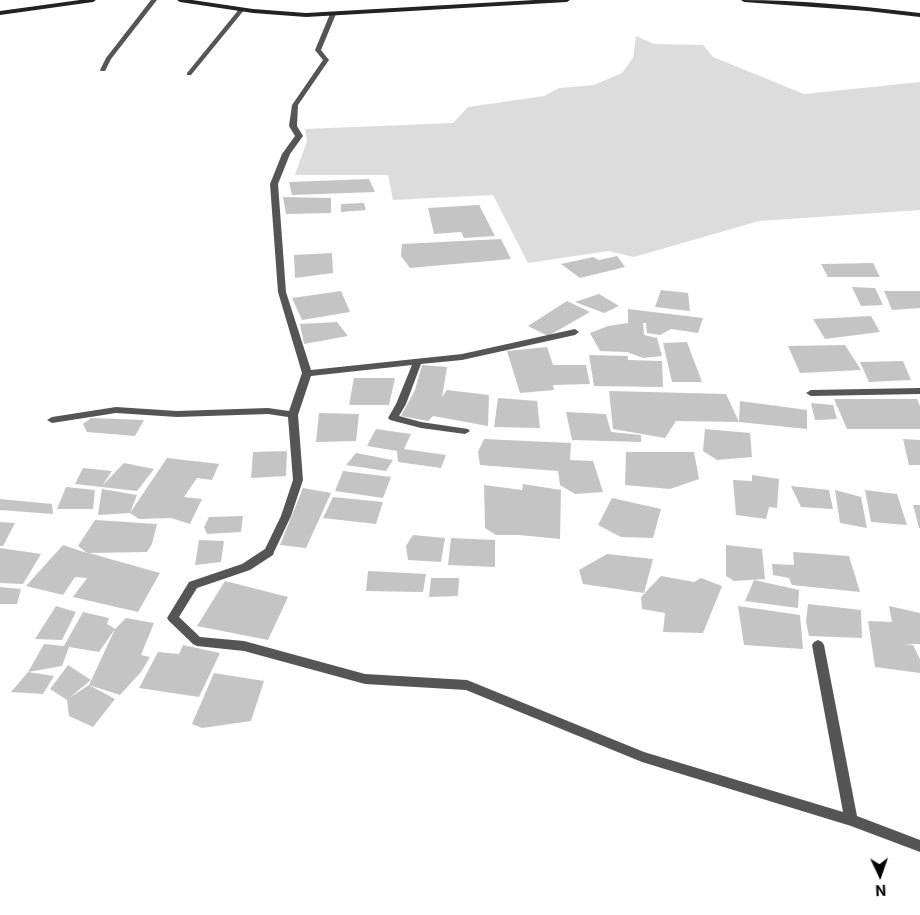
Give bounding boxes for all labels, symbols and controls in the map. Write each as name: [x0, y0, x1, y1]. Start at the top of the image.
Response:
north arrow: [855, 850, 905, 900]
text: N: [875, 882, 887, 899]

